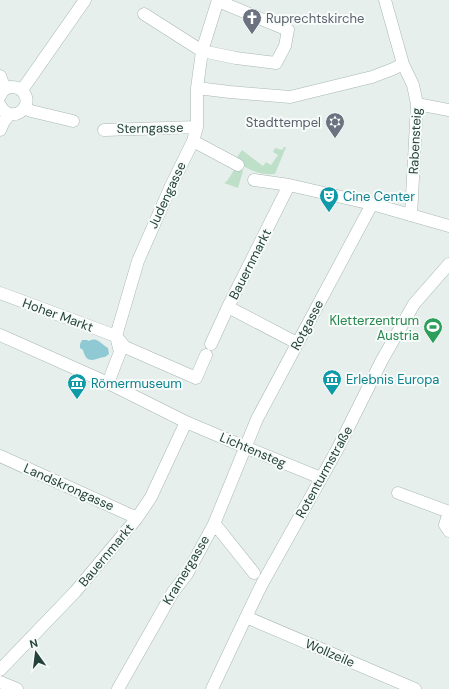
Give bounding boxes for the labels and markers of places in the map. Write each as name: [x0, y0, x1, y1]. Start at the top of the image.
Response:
church icon: Ruprechtskirche: [241, 7, 263, 35]
place label: Ruprechtskirche: [266, 10, 364, 27]
synagogue icon: Stadttempel: [324, 111, 346, 139]
place label: Stadttempel: [246, 114, 321, 131]
theatre icon: Cine Center: [318, 185, 340, 213]
place label: Cine Center: [343, 188, 415, 205]
place label: Kletterzentrum Austria: [329, 312, 419, 344]
sports icon: Kletterzentrum Austria: [422, 316, 444, 344]
museum icon: Erlebnis Europa: [321, 368, 343, 396]
place label: Erlebnis Europa: [346, 371, 439, 388]
museum icon: Römermuseum: [66, 372, 88, 400]
place label: Römermuseum: [91, 375, 182, 392]

